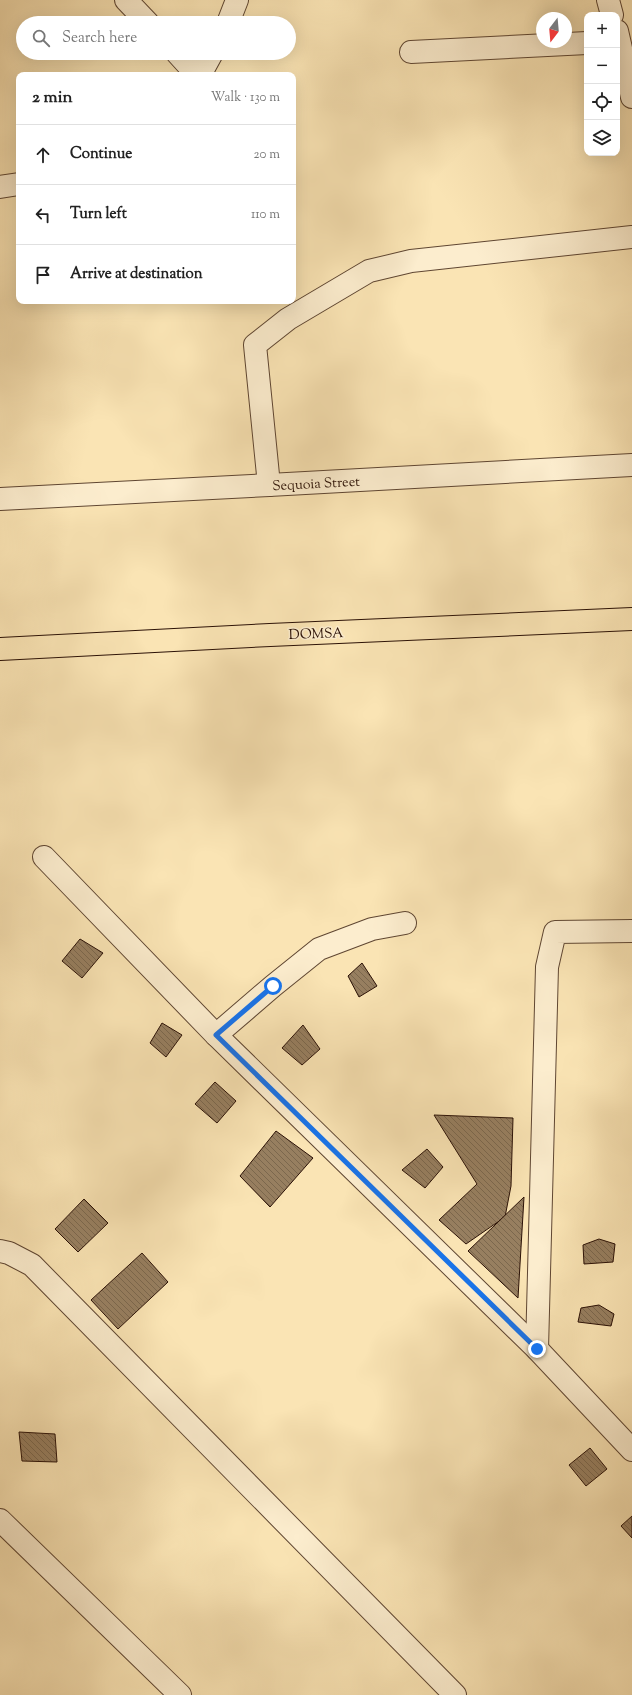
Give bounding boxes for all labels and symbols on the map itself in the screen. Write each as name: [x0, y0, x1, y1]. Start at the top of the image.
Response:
north arrow: [536, 12, 572, 48]
street label: Sequoia Street: [272, 473, 361, 497]
street label: DOMSA: [288, 624, 344, 646]
route start: [264, 977, 282, 995]
route end: [528, 1340, 546, 1358]

